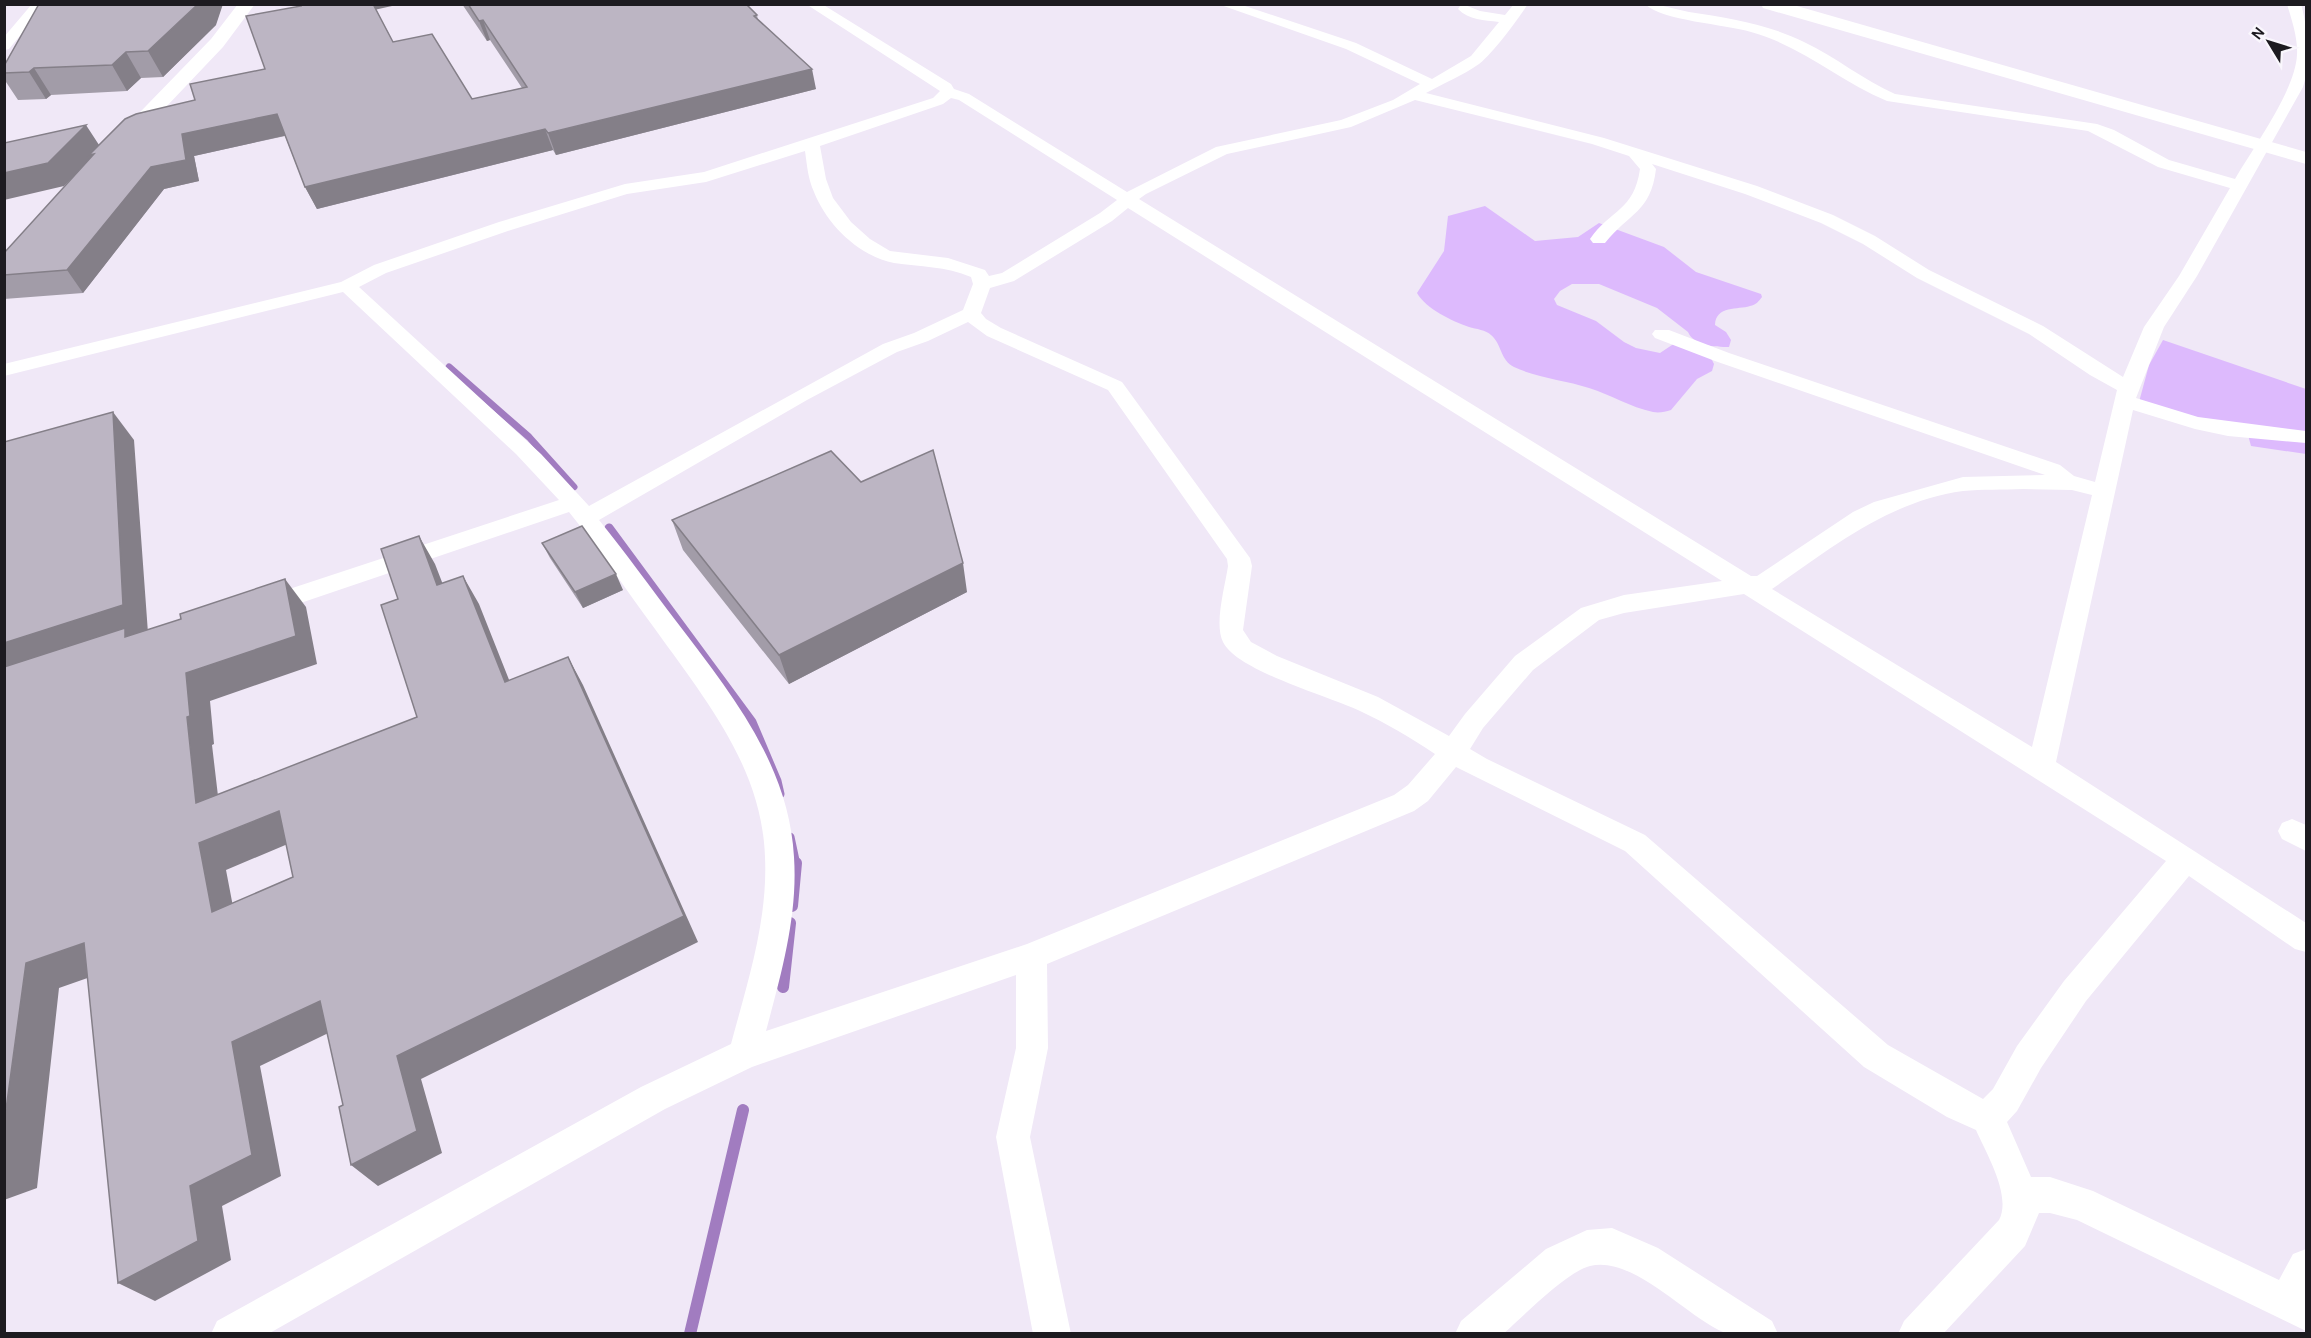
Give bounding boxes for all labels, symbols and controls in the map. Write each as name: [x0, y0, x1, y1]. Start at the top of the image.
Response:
north arrow: [2239, 12, 2299, 72]
text: N: [2247, 23, 2269, 43]

